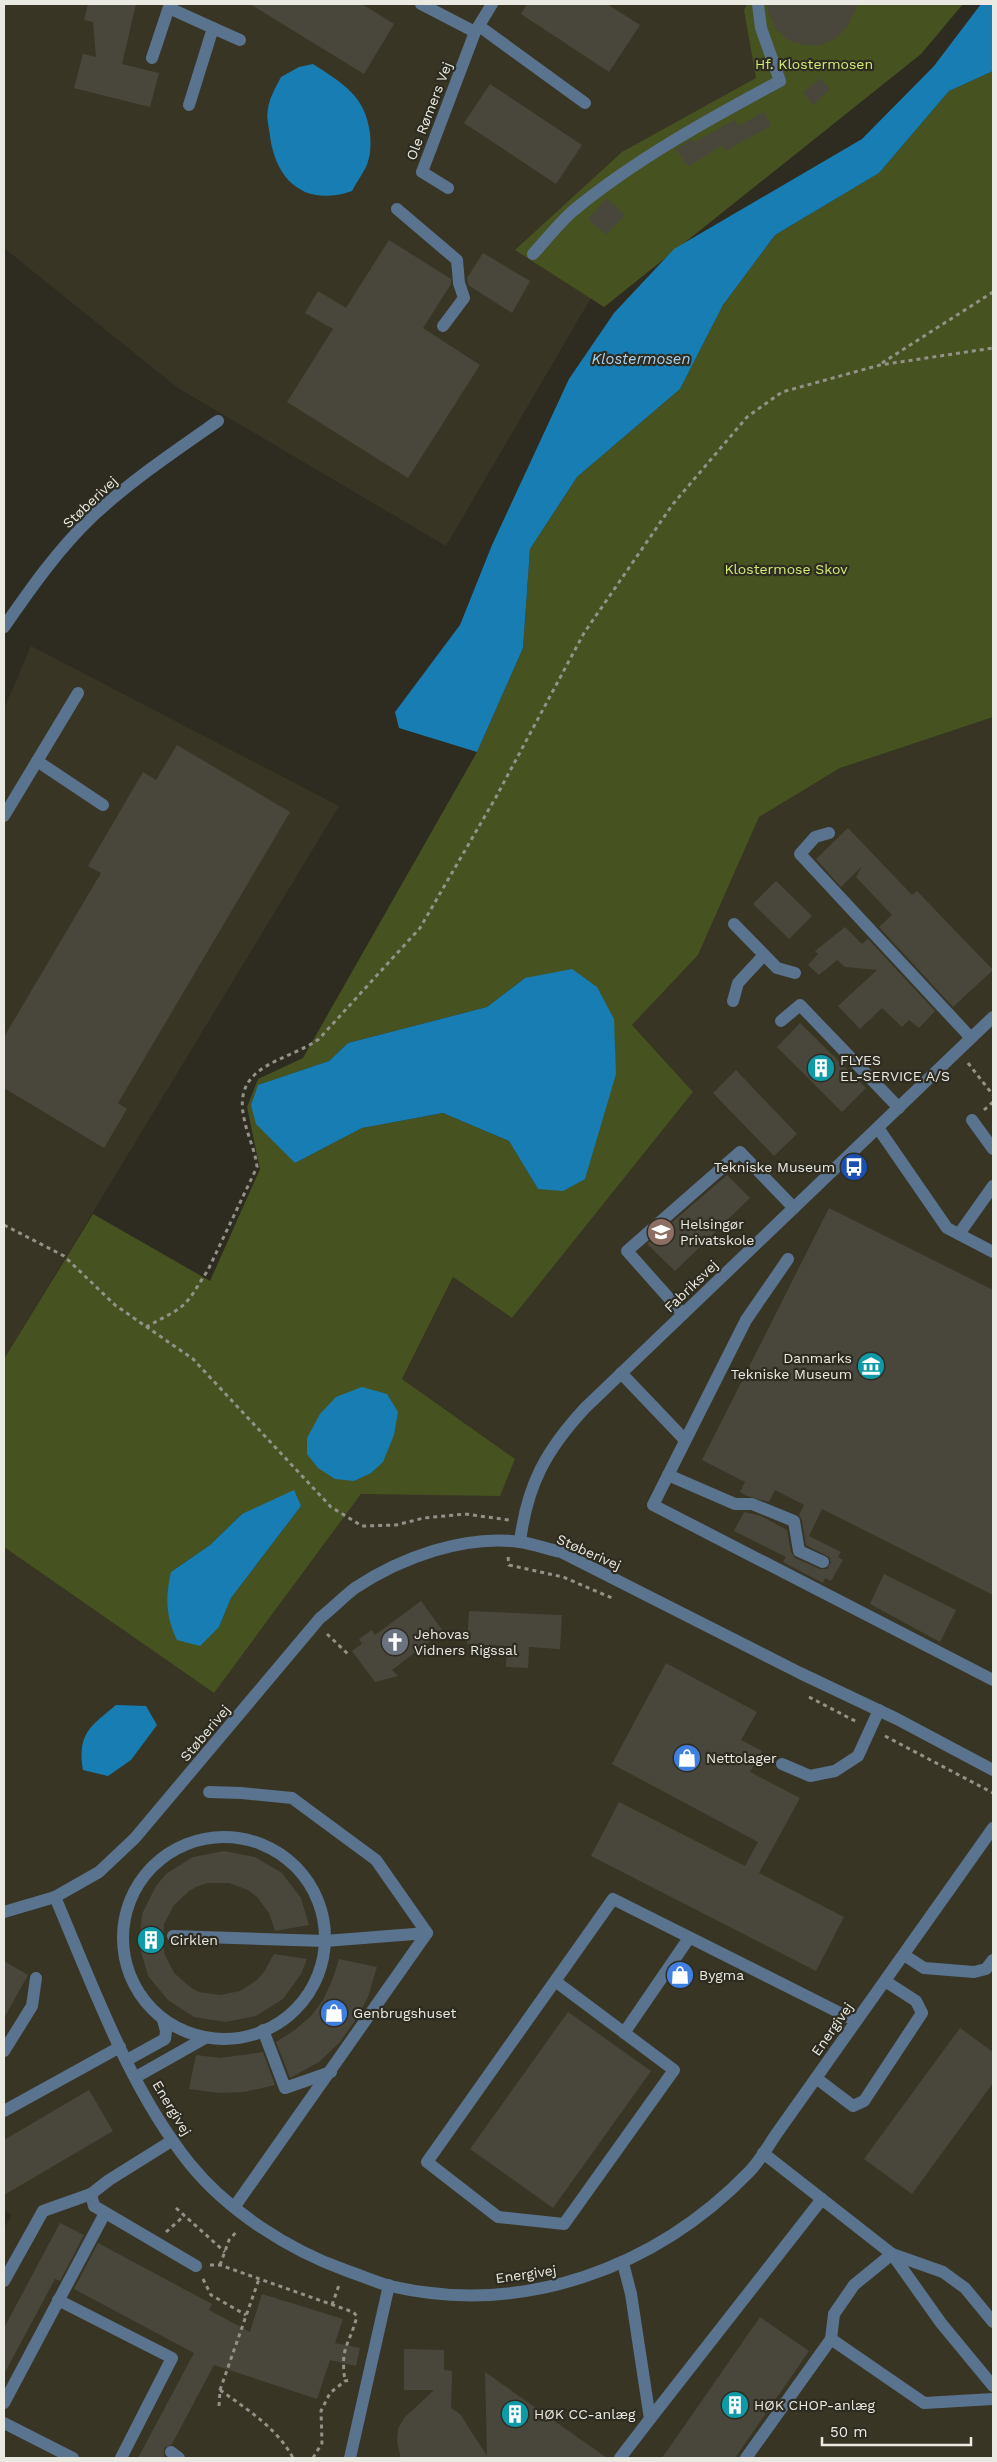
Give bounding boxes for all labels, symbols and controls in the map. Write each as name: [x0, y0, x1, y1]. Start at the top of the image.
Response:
park label: Hf. Klostermosen: [755, 56, 873, 72]
street label: Ole Rømers Vej: [403, 60, 455, 162]
water label: Klostermosen: [592, 350, 690, 368]
street label: Støberivej: [59, 473, 121, 531]
park label: Klostermose Skov: [724, 561, 848, 577]
place label: FLYES EL-SERVICE A/S: [840, 1052, 950, 1084]
building icon: FLYES EL-SERVICE A/S: [806, 1053, 836, 1083]
bus stop icon: Tekniske Museum: [839, 1152, 869, 1182]
place label: Tekniske Museum: [714, 1159, 835, 1175]
place label: Helsingør Privatskole: [680, 1216, 754, 1248]
school or university icon: Helsingør Privatskole: [646, 1217, 676, 1247]
street label: Fabriksvej: [661, 1257, 721, 1315]
place label: Danmarks Tekniske Museum: [731, 1350, 852, 1382]
museum icon: Danmarks Tekniske Museum: [856, 1351, 886, 1381]
street label: Støberivej: [554, 1531, 624, 1573]
place label: Jehovas Vidners Rigssal: [414, 1626, 518, 1658]
church icon: Jehovas Vidners Rigssal: [380, 1627, 410, 1657]
street label: Støberivej: [177, 1702, 233, 1764]
shop icon: Nettolager: [672, 1743, 702, 1773]
place label: Nettolager: [706, 1750, 777, 1766]
building icon: Cirklen: [136, 1925, 166, 1955]
place label: Cirklen: [170, 1932, 218, 1948]
shop icon: Bygma: [665, 1960, 695, 1990]
place label: Bygma: [699, 1967, 744, 1983]
shop icon: Genbrugshuset: [319, 1998, 349, 2028]
street label: Energivej: [808, 1999, 856, 2059]
place label: Genbrugshuset: [353, 2005, 456, 2021]
street label: Energivej: [149, 2078, 195, 2138]
street label: Energivej: [495, 2262, 557, 2286]
building icon: HØK CHOP-anlæg: [720, 2390, 750, 2420]
place label: HØK CHOP-anlæg: [754, 2397, 875, 2413]
building icon: HØK CC-anlæg: [500, 2399, 530, 2429]
place label: HØK CC-anlæg: [534, 2406, 636, 2422]
scale bar: [822, 2414, 971, 2446]
text: 50 m: [830, 2423, 867, 2441]

